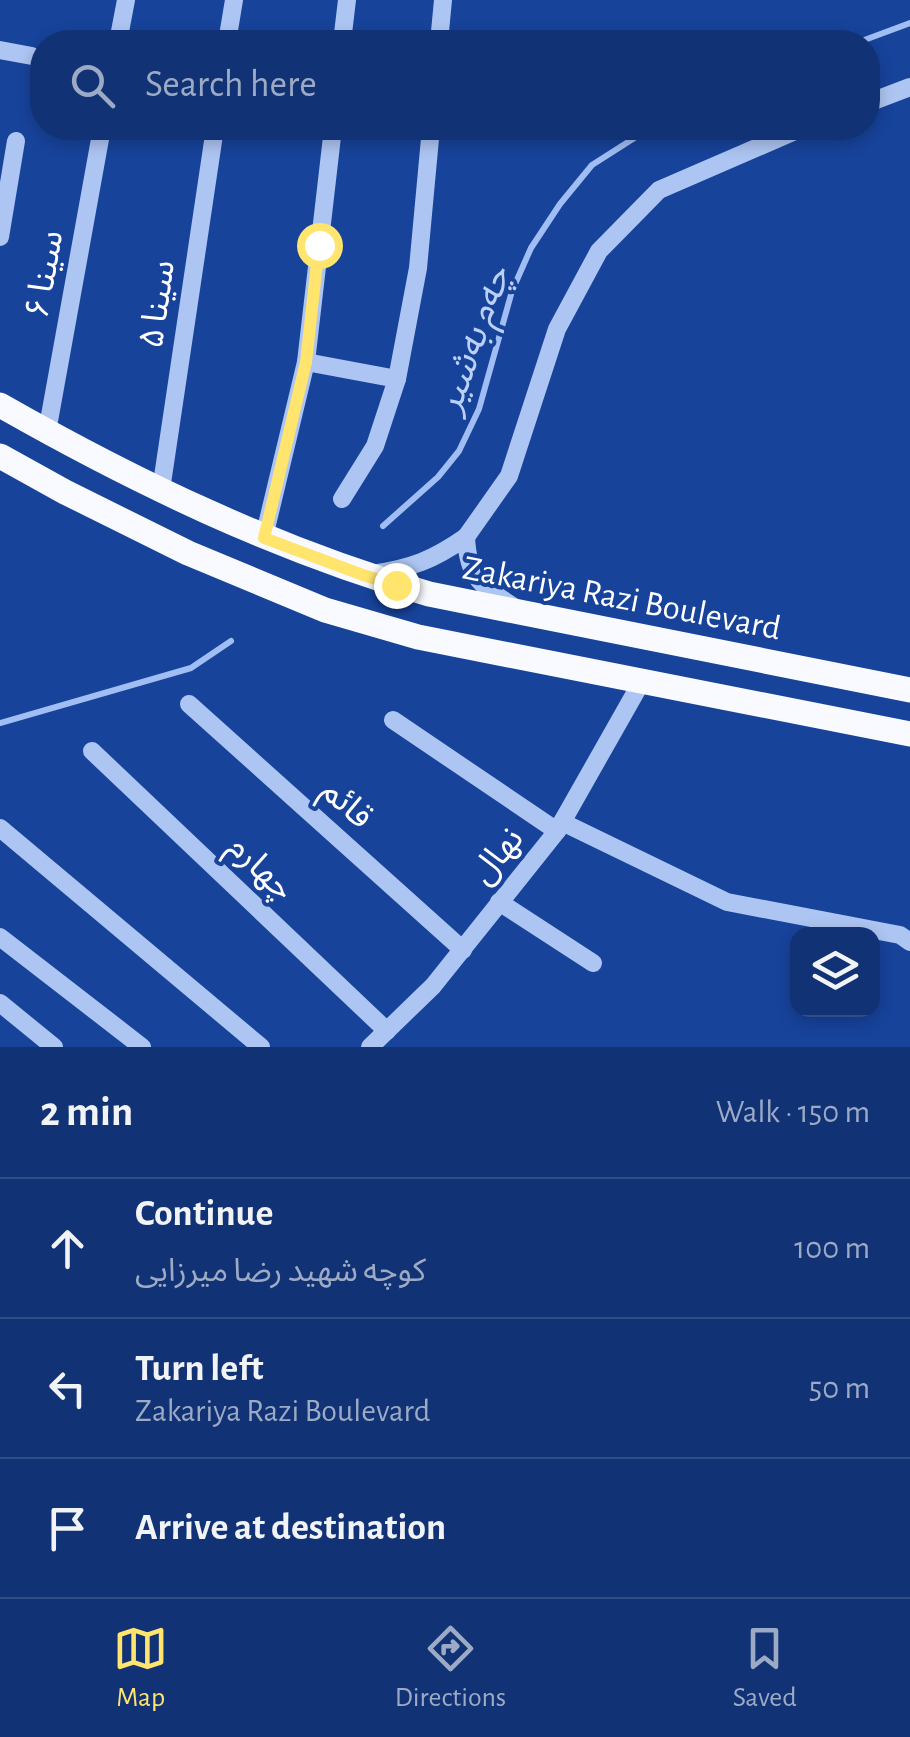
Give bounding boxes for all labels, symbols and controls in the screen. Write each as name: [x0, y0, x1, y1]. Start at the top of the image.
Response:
search box: [30, 30, 880, 140]
icon: search: [65, 58, 120, 113]
text: Search here: [145, 66, 317, 104]
route start: [297, 223, 343, 269]
street label: سینا ۶: [20, 228, 70, 321]
street label: سینا ۵: [134, 258, 181, 350]
water label: چەم بەشیر: [429, 261, 525, 423]
street label: Zakariya Razi Boulevard: [460, 550, 784, 646]
route end: [374, 563, 420, 609]
street label: قائم: [310, 773, 379, 841]
street label: نهال: [464, 821, 531, 892]
street label: چهارم: [216, 829, 301, 912]
map controls: [790, 927, 880, 1017]
button: layers: [790, 927, 880, 1017]
text: 2 min: [40, 1091, 133, 1133]
text: Walk · 150 m: [716, 1096, 870, 1128]
text: Continue: [135, 1195, 273, 1233]
icon: ahead: [40, 1221, 95, 1276]
text: 100 m: [794, 1232, 870, 1264]
text: کوچه شهید رضا میرزایی: [135, 1255, 426, 1287]
text: Turn left: [135, 1350, 263, 1388]
icon: left: [40, 1361, 95, 1416]
text: 50 m: [809, 1372, 870, 1404]
text: Zakariya Razi Boulevard: [135, 1395, 430, 1427]
icon: arrive: [40, 1501, 95, 1556]
text: Arrive at destination: [135, 1509, 446, 1547]
tab: Map: [113, 1621, 168, 1715]
tab: Directions: [395, 1621, 506, 1715]
tab: Saved: [733, 1621, 797, 1715]

